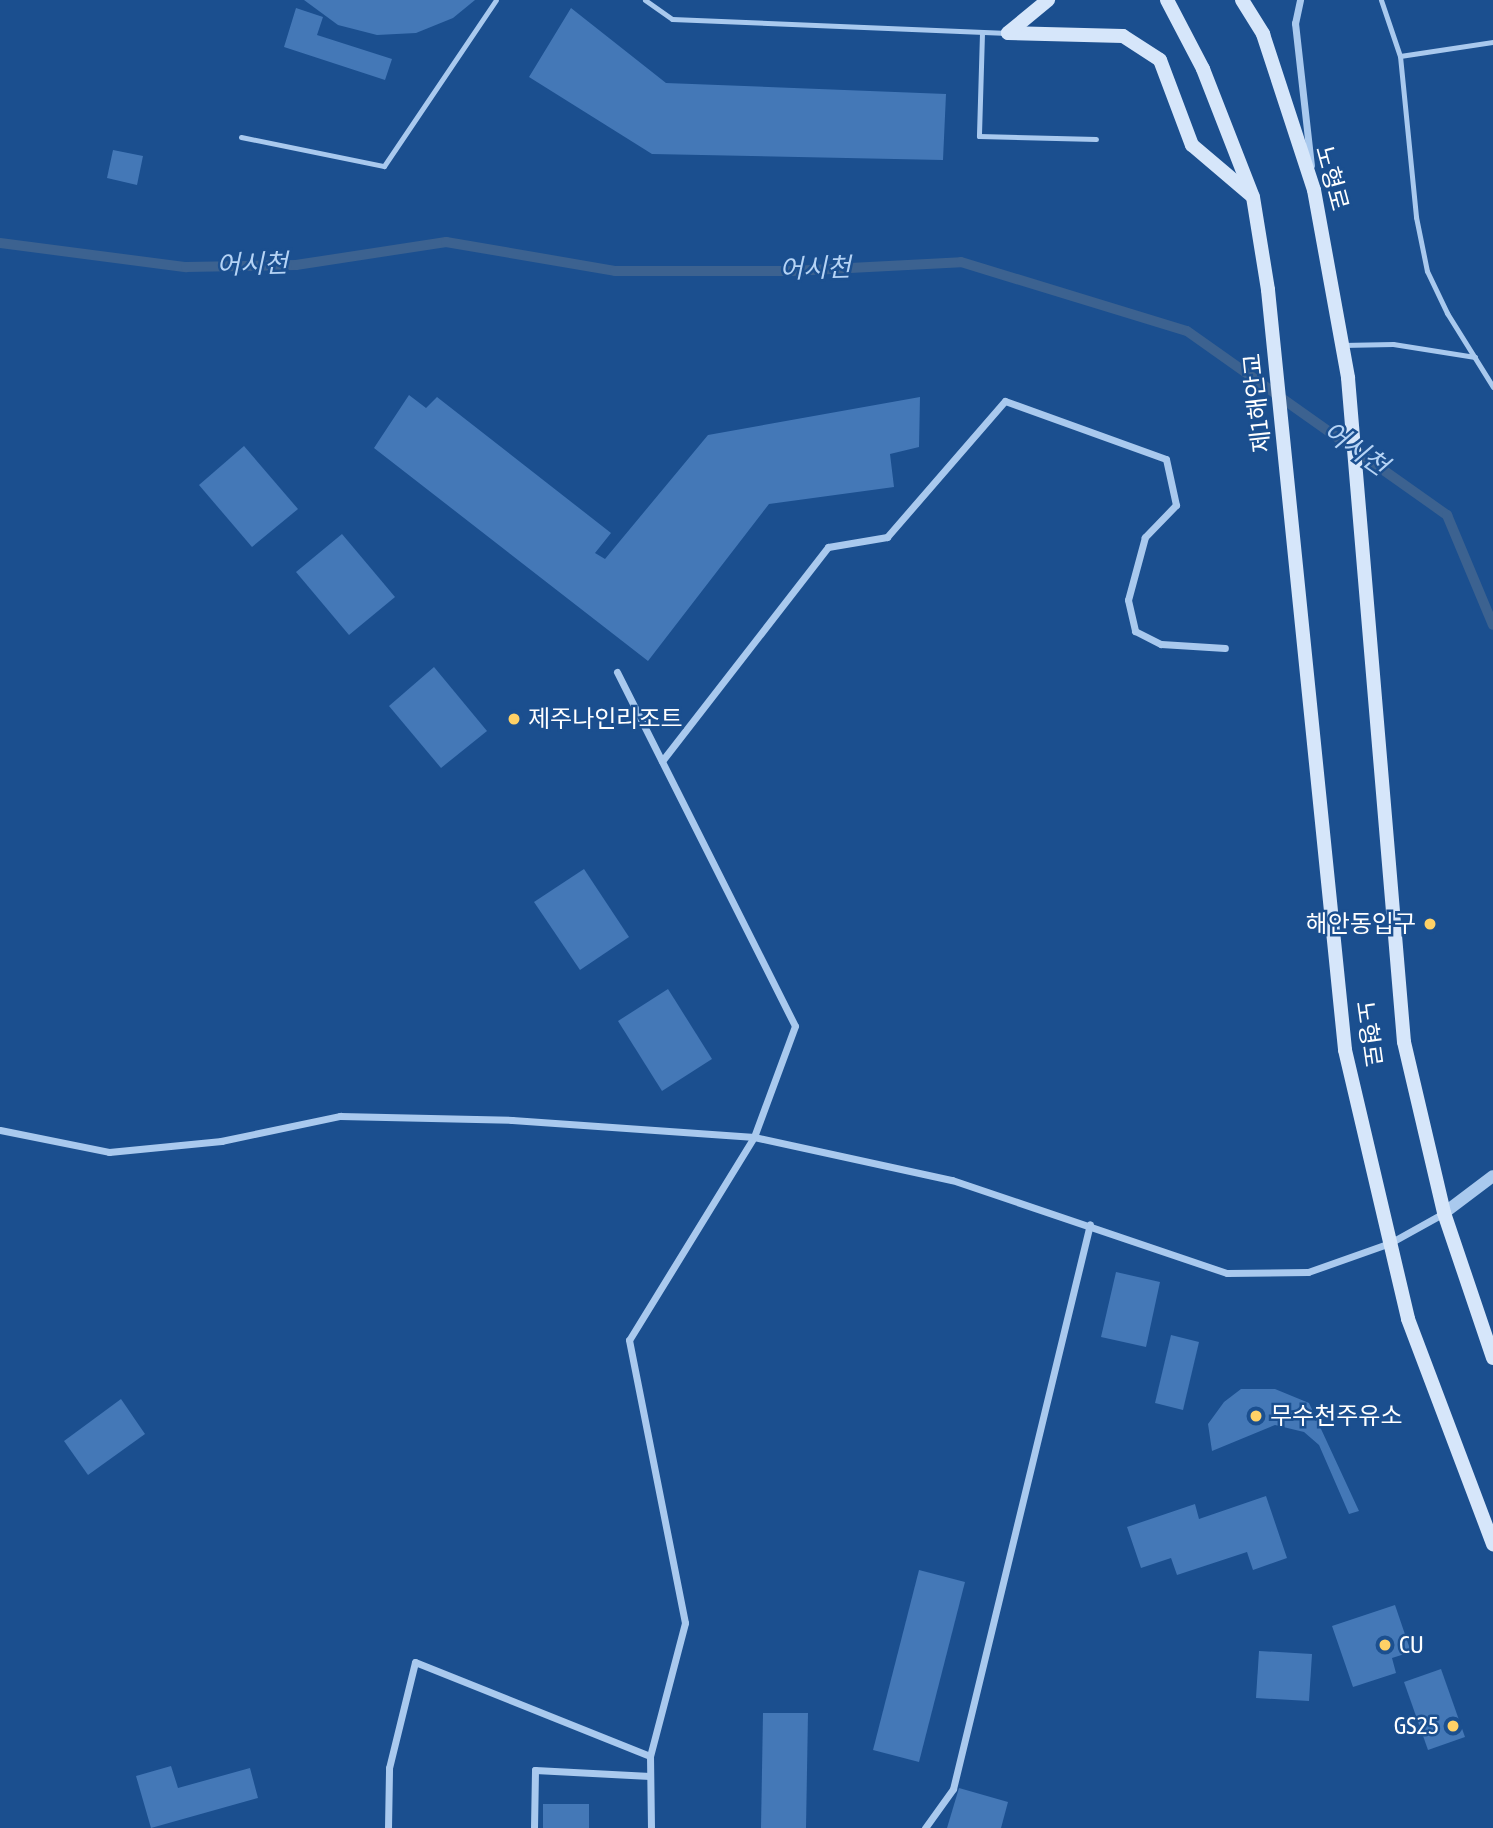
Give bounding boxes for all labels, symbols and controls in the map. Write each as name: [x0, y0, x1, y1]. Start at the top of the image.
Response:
street label: 노형로: [1310, 142, 1354, 214]
water label: 어시천: [216, 248, 288, 282]
water label: 어시천: [779, 252, 851, 286]
street label: 제1해안교: [1237, 352, 1277, 454]
water label: 어시천: [1317, 416, 1393, 482]
place label: 제주나인리조트: [528, 705, 683, 733]
marker: 제주나인리조트: [506, 711, 522, 727]
place label: 해안동입구: [1306, 910, 1416, 938]
marker: 해안동입구: [1422, 916, 1438, 932]
street label: 노형로: [1350, 999, 1388, 1069]
place label: 무수천주유소: [1270, 1402, 1402, 1430]
marker: 무수천주유소: [1248, 1408, 1264, 1424]
place label: CU: [1399, 1631, 1424, 1659]
marker: CU: [1377, 1637, 1393, 1653]
place label: GS25: [1394, 1712, 1439, 1740]
marker: GS25: [1445, 1718, 1461, 1734]

